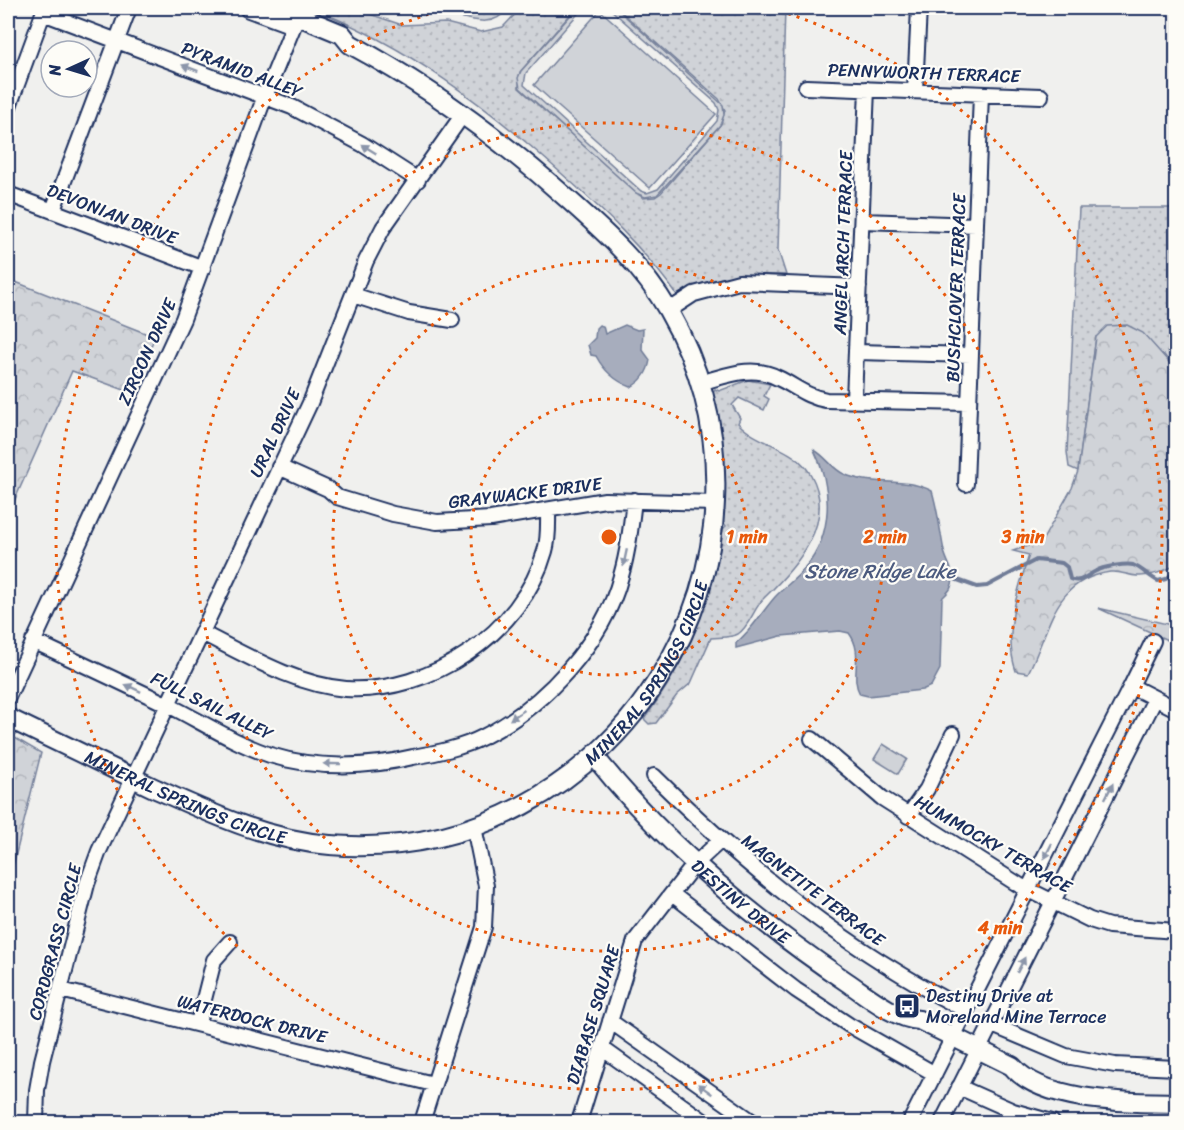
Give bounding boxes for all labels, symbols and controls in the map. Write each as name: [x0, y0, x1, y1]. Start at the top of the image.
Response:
street label: PYRAMID ALLEY: [177, 32, 308, 108]
north arrow: [39, 39, 99, 99]
street label: PENNYWORTH TERRACE: [827, 54, 1022, 92]
text: N: [40, 63, 69, 78]
one-way arrow: [181, 63, 199, 73]
one-way arrow: [361, 143, 377, 154]
street label: ANGEL ARCH TERRACE: [824, 149, 862, 337]
street label: DEVONIAN DRIVE: [42, 174, 183, 254]
street label: BUSHCLOVER TERRACE: [937, 192, 975, 383]
street label: ZIRCON DRIVE: [108, 292, 186, 411]
street label: URAL DRIVE: [240, 382, 310, 483]
street label: GRAYWACKE DRIVE: [446, 468, 605, 518]
text: 1 min: [727, 521, 768, 553]
text: 2 min: [862, 521, 907, 553]
text: 3 min: [1000, 521, 1045, 553]
centre of rings: [599, 527, 619, 547]
one-way arrow: [620, 549, 629, 568]
water label: Stone Ridge Lake: [804, 554, 958, 589]
street label: MINERAL SPRINGS CIRCLE: [577, 576, 718, 773]
street label: FULL SAIL ALLEY: [145, 662, 280, 750]
one-way arrow: [124, 684, 141, 693]
one-way arrow: [510, 709, 526, 721]
street label: MINERAL SPRINGS CIRCLE: [79, 741, 291, 854]
one-way arrow: [323, 760, 342, 769]
one-way arrow: [1104, 782, 1113, 799]
street label: HUMMOCKY TERRACE: [908, 786, 1079, 903]
street label: MAGNETITE TERRACE: [734, 825, 893, 956]
one-way arrow: [1043, 842, 1052, 859]
street label: DESTINY DRIVE: [683, 851, 798, 954]
street label: CORDGRASS CIRCLE: [19, 859, 92, 1024]
text: 4 min: [977, 912, 1023, 944]
street label: DIABASE SQUARE: [557, 940, 630, 1089]
one-way arrow: [1016, 956, 1025, 973]
place label: Destiny Drive at Moreland Mine Terrace: [926, 980, 1107, 1033]
street label: WATERDOCK DRIVE: [174, 985, 331, 1053]
bus stop icon: Destiny Drive at Moreland Mine Terrace: [892, 991, 922, 1021]
one-way arrow: [698, 1084, 713, 1096]

